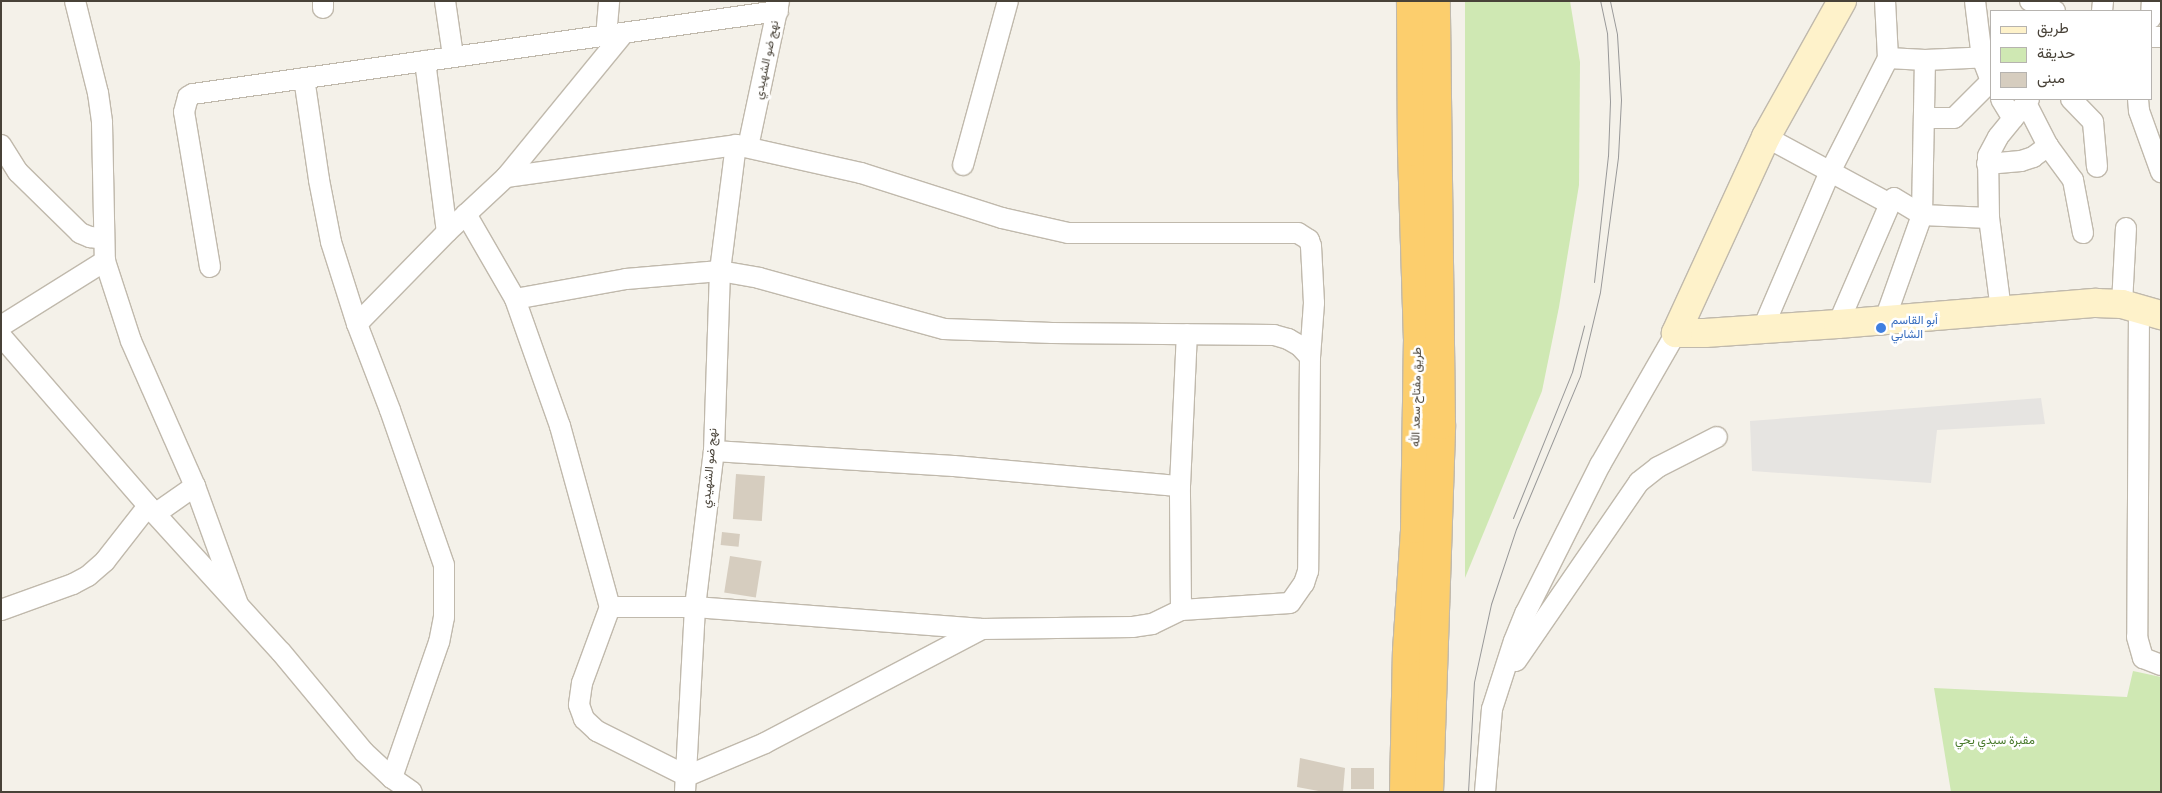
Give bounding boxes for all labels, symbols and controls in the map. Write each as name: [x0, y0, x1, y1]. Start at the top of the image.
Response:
legend: [1990, 10, 2152, 100]
street label: نهج ضو الشهيدي: [752, 19, 782, 101]
text: طريق: [2037, 19, 2069, 37]
text: حديقة: [2037, 44, 2075, 62]
text: مبنى: [2037, 69, 2065, 87]
place label: أبو القاسم الشابي: [1891, 314, 1938, 342]
marker: أبو القاسم الشابي: [1875, 322, 1887, 334]
street label: طريق مفتاح سعد الله: [1409, 347, 1425, 447]
street label: نهج ضو الشهيدي: [699, 427, 721, 509]
park label: مقبرة سيدي يحي: [1955, 734, 2035, 748]

